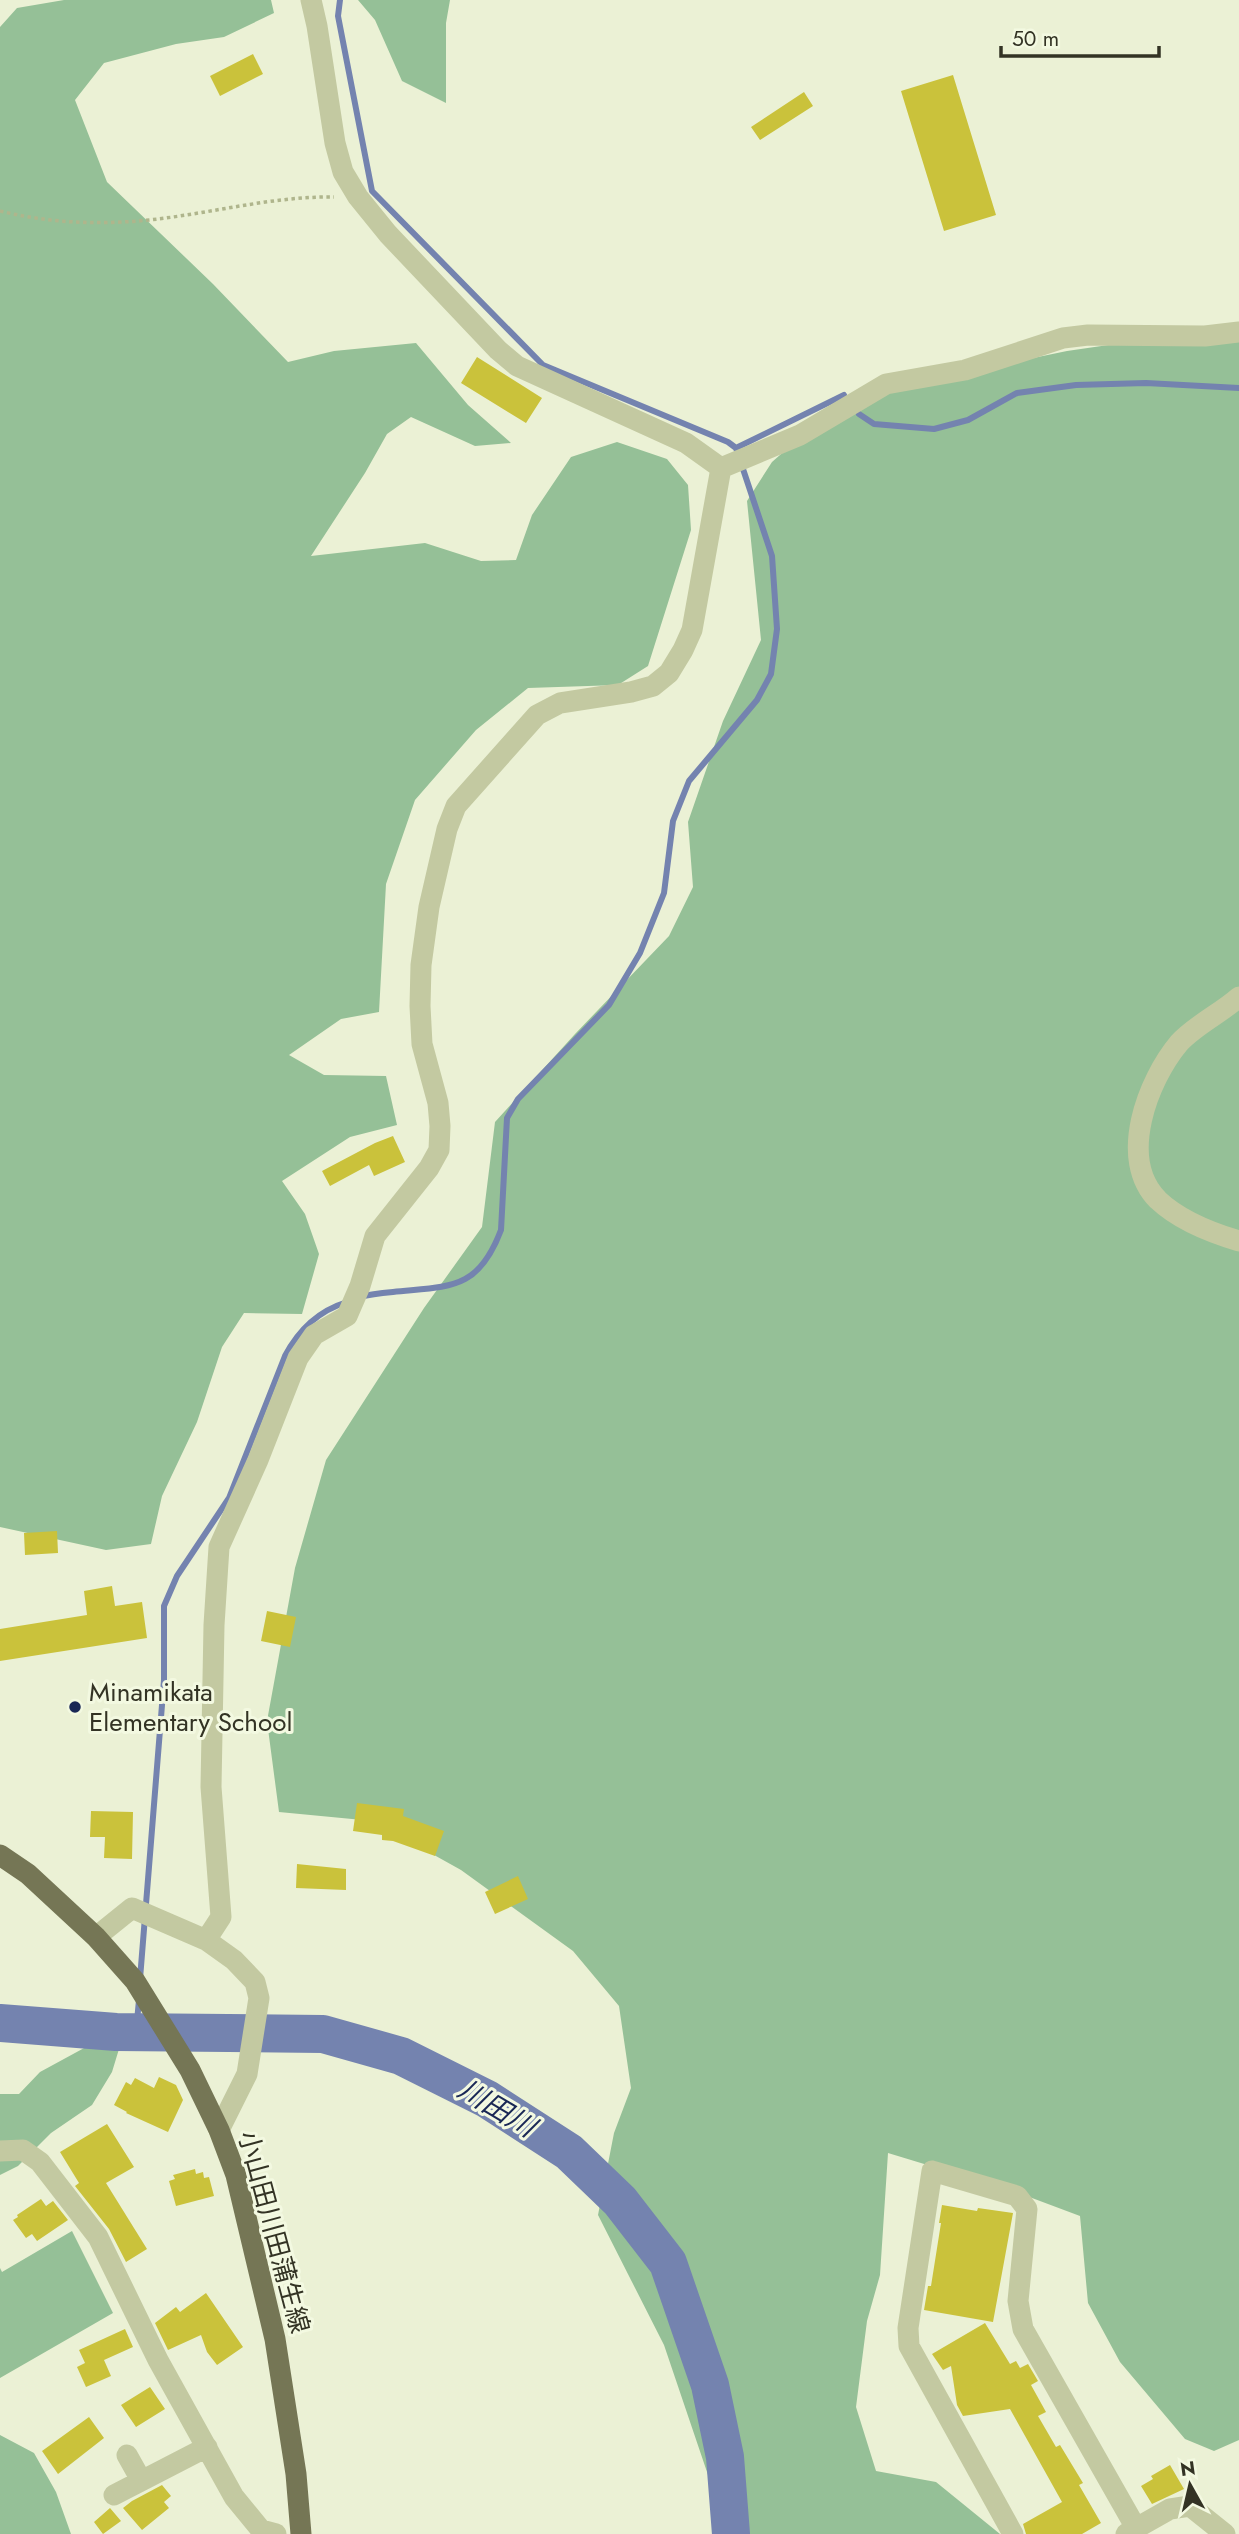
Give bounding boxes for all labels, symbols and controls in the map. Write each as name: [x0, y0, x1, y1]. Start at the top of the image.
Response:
scale bar: [1001, 14, 1158, 58]
text: 50 m: [1012, 24, 1059, 54]
place label: Minamikata Elementary School: [89, 1673, 292, 1741]
marker: Minamikata Elementary School: [67, 1699, 83, 1715]
water label: 川田川: [450, 2069, 546, 2149]
street label: 小山田川田蒲生線: [229, 2127, 319, 2337]
north arrow: [1155, 2450, 1225, 2520]
text: N: [1178, 2454, 1197, 2483]

